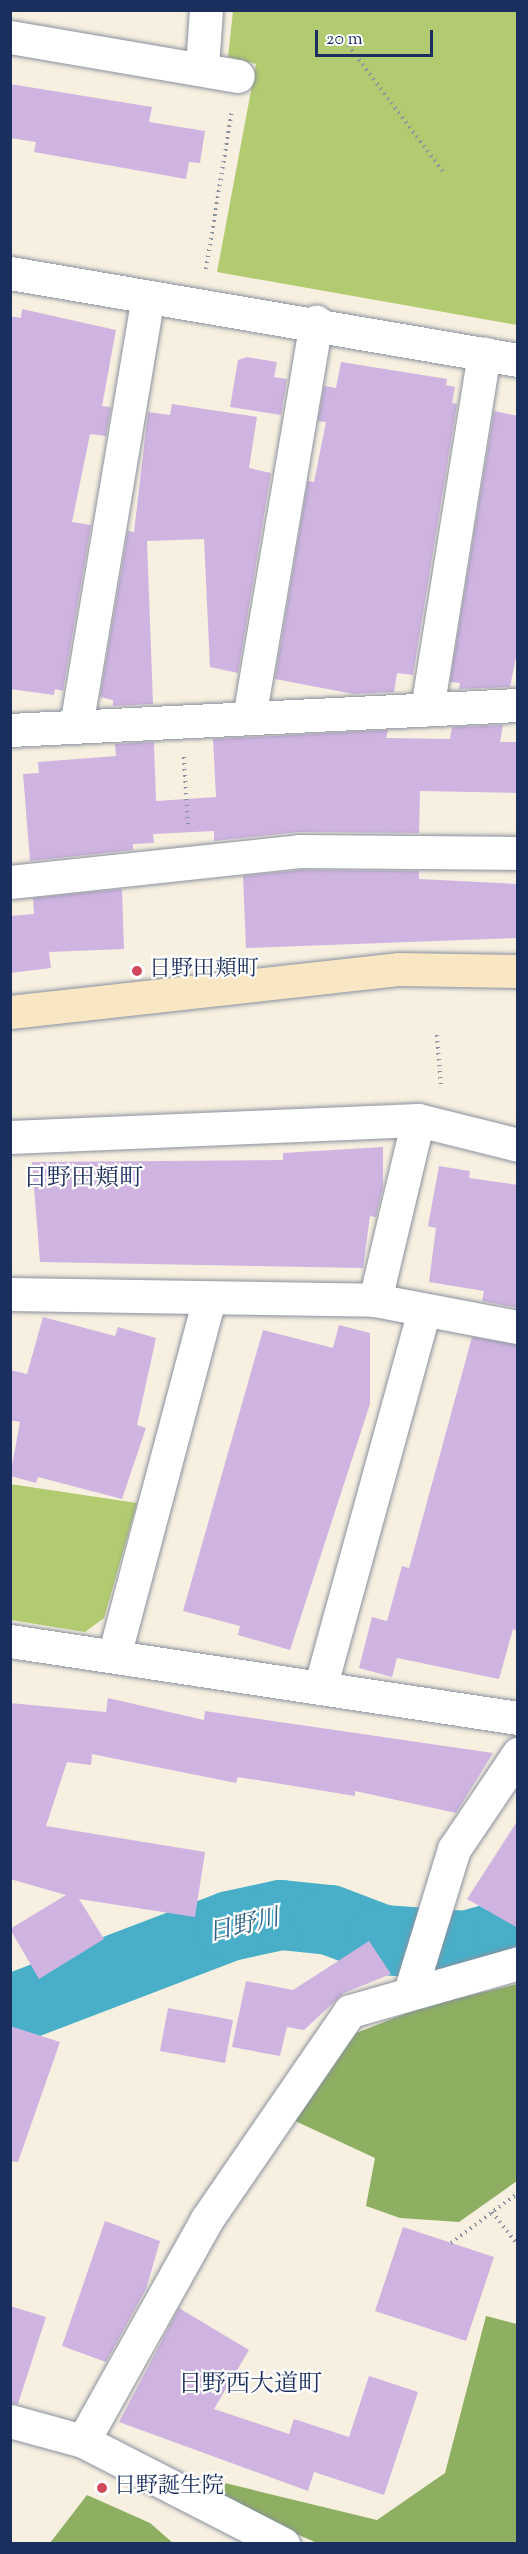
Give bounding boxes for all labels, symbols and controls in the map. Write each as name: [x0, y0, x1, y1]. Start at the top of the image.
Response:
scale bar: [318, 18, 436, 56]
text: 20 m: [326, 27, 363, 53]
place label: 日野田頬町: [149, 958, 259, 984]
marker: 日野田頬町: [130, 964, 144, 978]
district label: 日野田頬町: [23, 1166, 143, 1194]
water label: 日野川: [206, 1905, 282, 1949]
district label: 日野西大道町: [178, 2372, 322, 2400]
place label: 日野誕生院: [114, 2475, 224, 2501]
marker: 日野誕生院: [95, 2481, 109, 2495]

